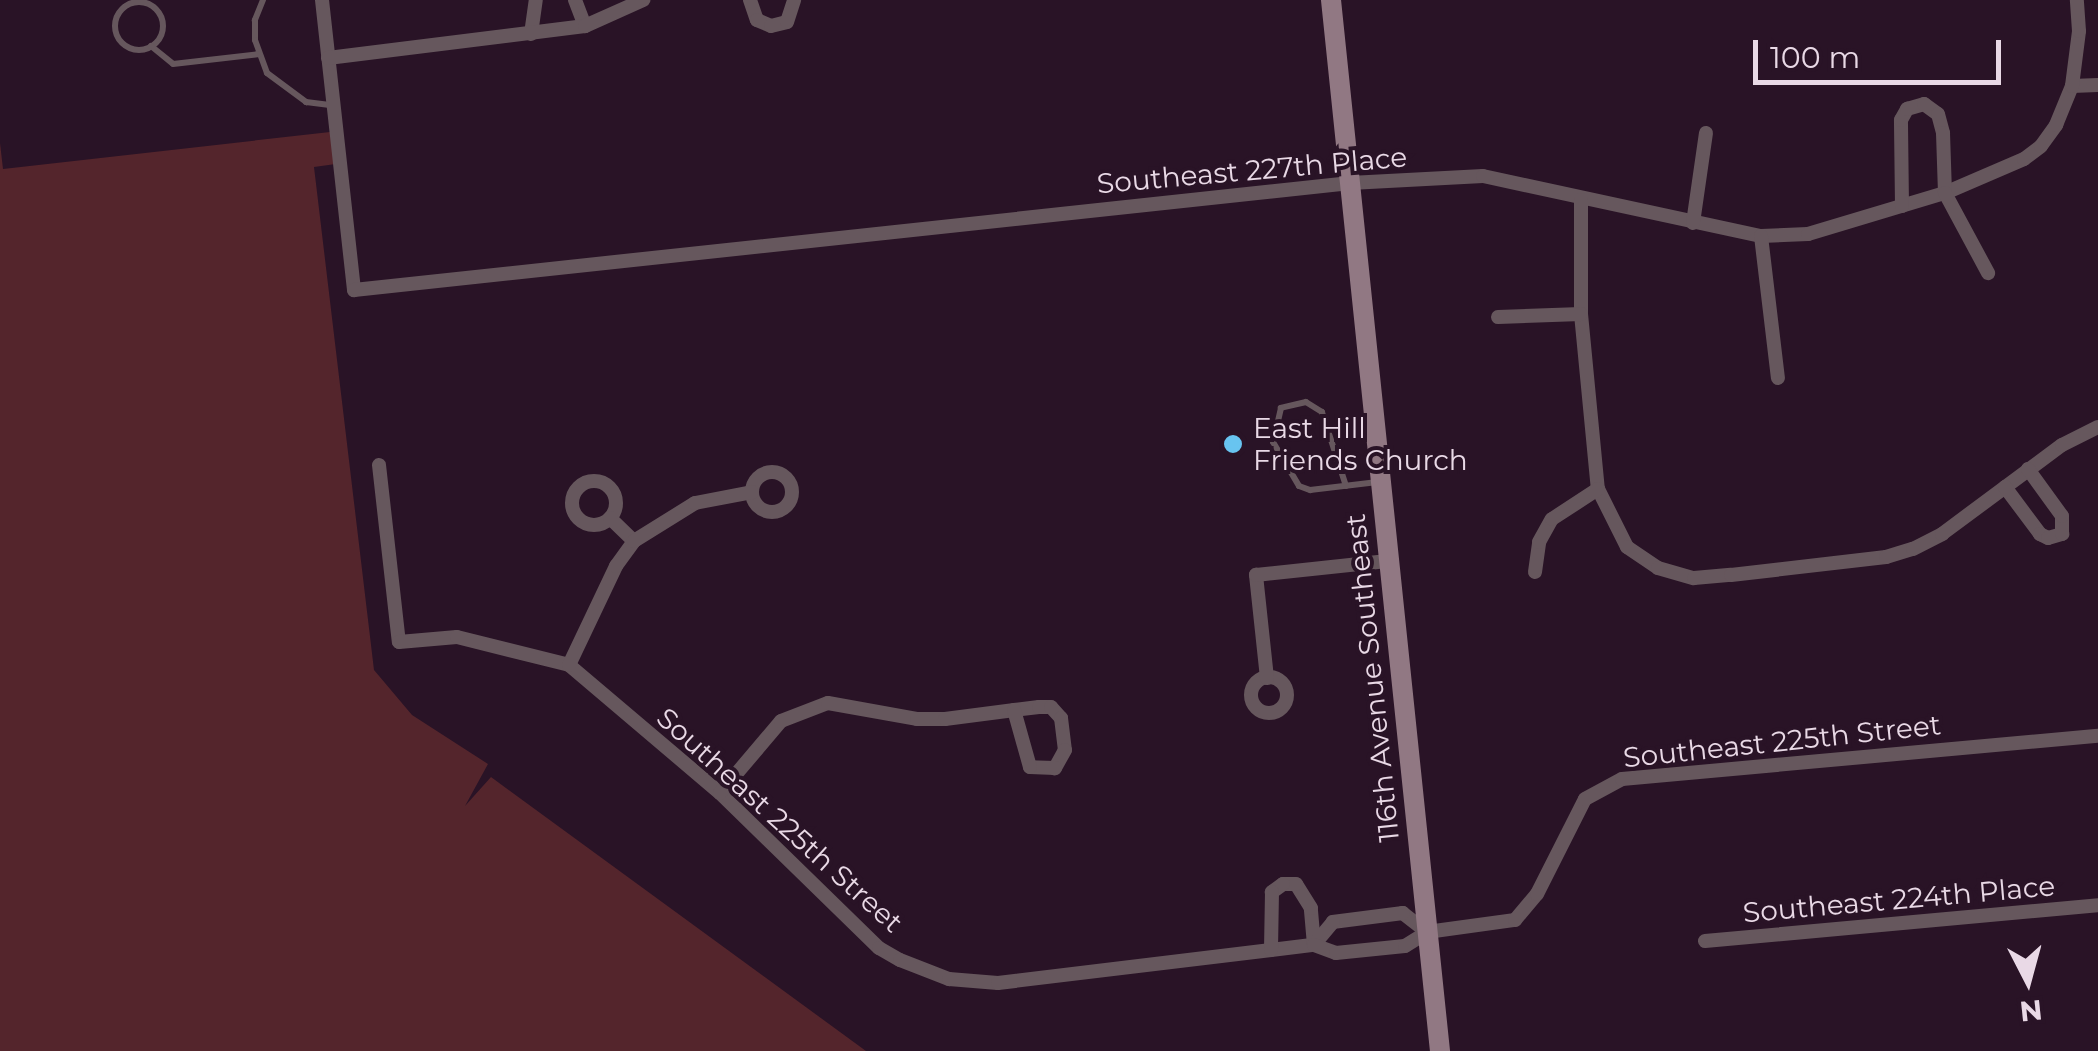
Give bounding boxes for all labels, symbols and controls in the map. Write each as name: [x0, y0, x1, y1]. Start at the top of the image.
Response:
scale bar: [1758, 20, 2006, 82]
text: 100 m: [1770, 39, 1860, 76]
street label: Southeast 227th Place: [1095, 140, 1409, 200]
place label: East Hill Friends Church: [1253, 411, 1468, 477]
marker: East Hill Friends Church: [1222, 433, 1244, 455]
street label: 116th Avenue Southeast: [1338, 512, 1406, 844]
street label: Southeast 225th Street: [650, 701, 910, 939]
street label: Southeast 225th Street: [1622, 708, 1942, 774]
street label: Southeast 224th Place: [1742, 869, 2056, 929]
north arrow: [1978, 931, 2078, 1031]
text: N: [2018, 993, 2044, 1029]

